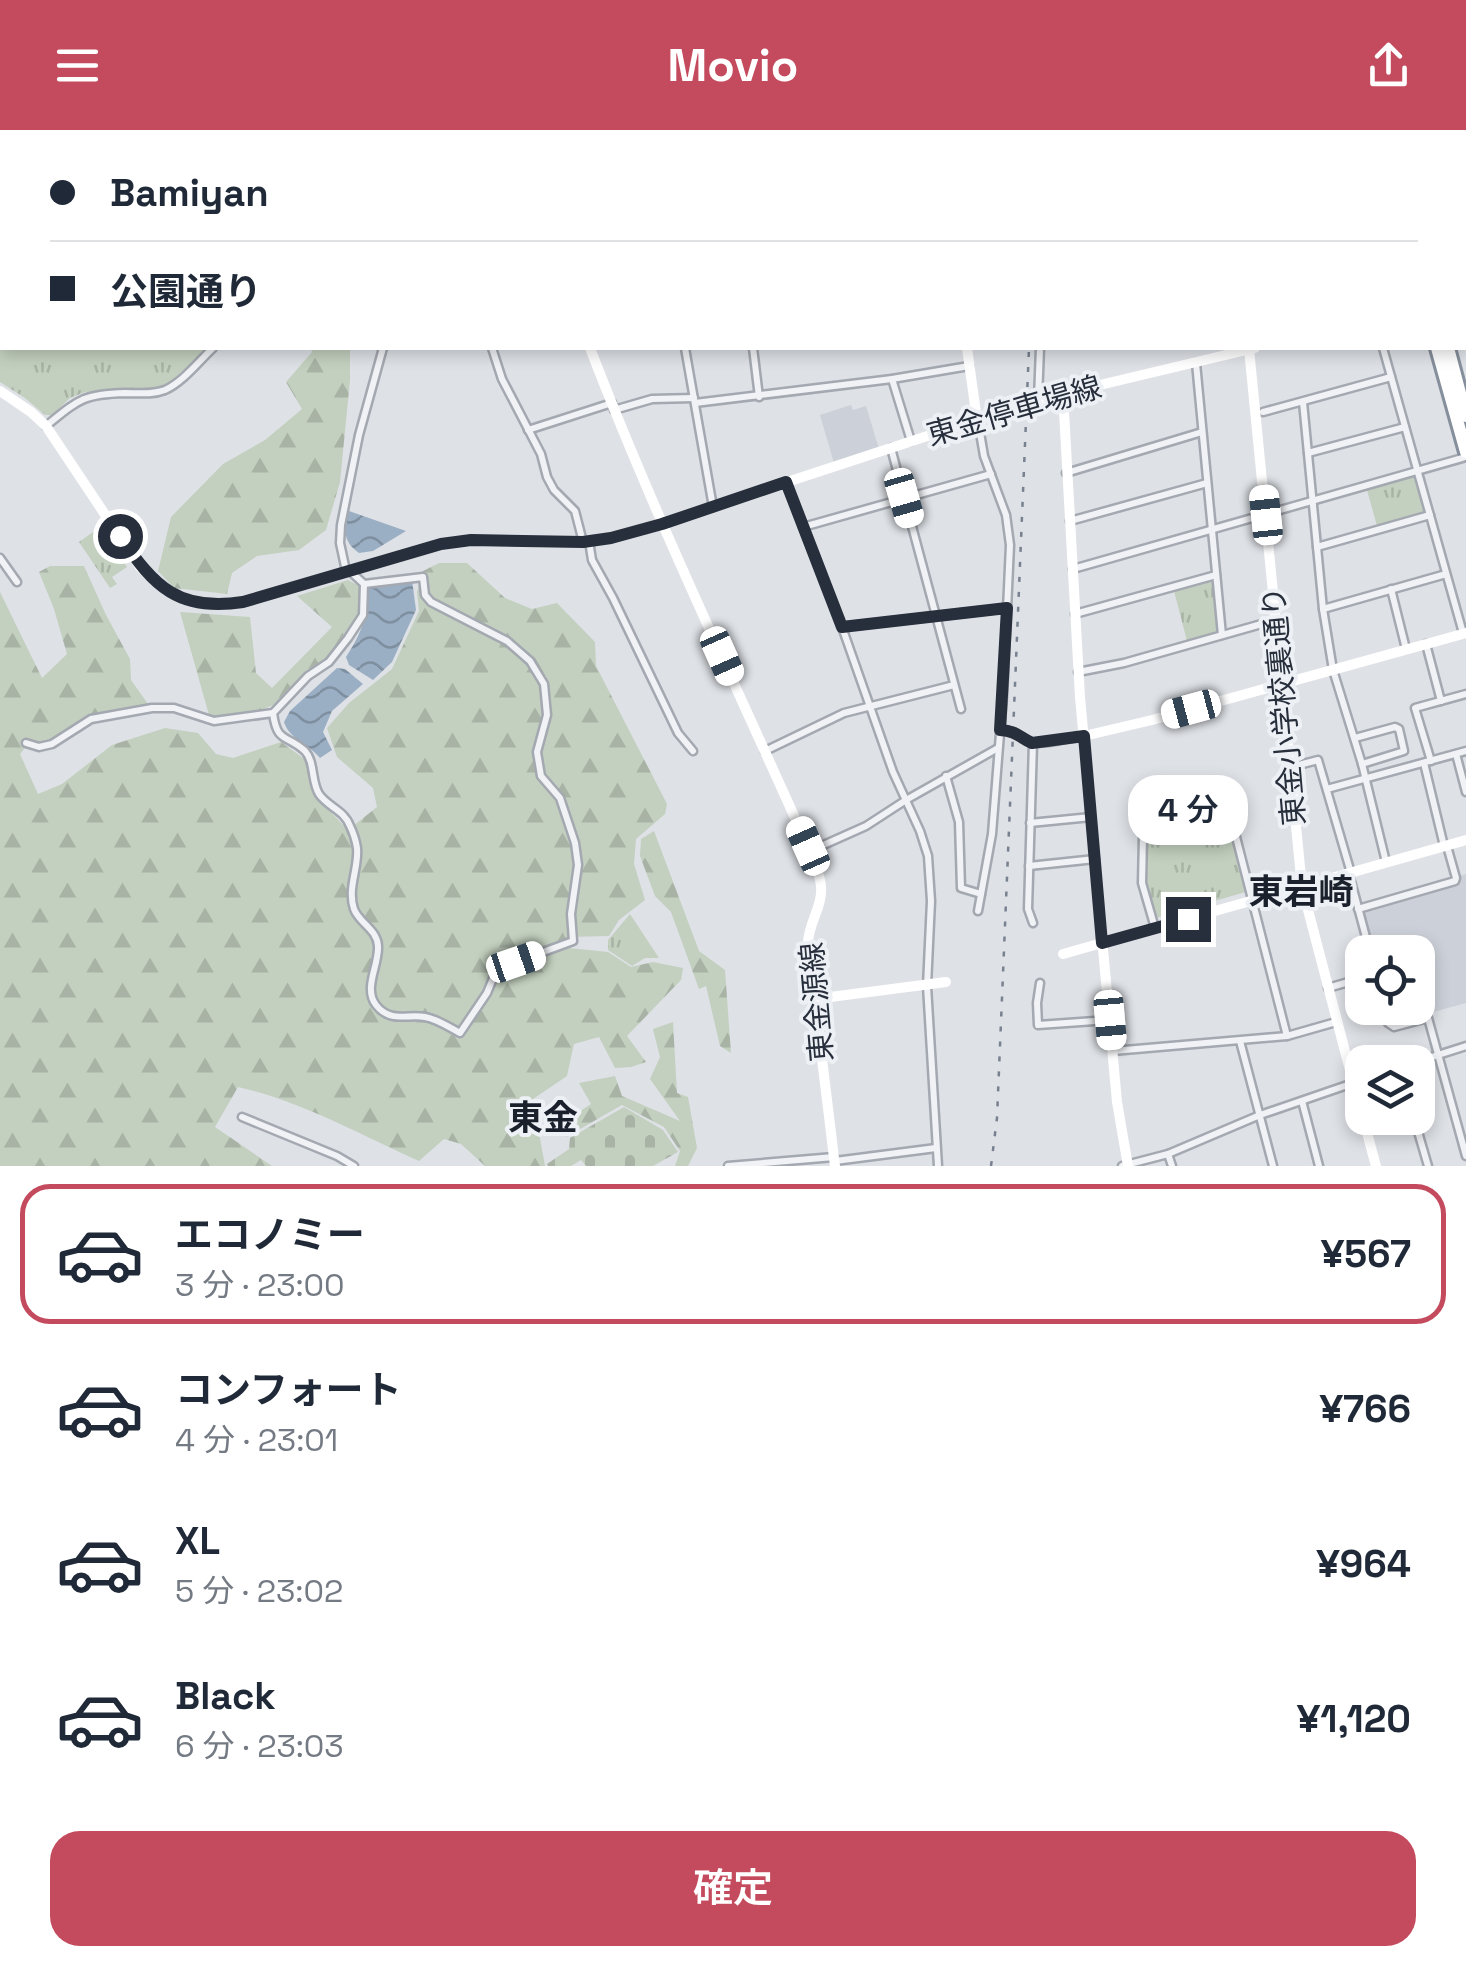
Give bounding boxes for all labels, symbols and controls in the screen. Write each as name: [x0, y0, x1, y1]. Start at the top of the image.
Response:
text: Movio: [668, 37, 798, 94]
icon: menu: [50, 38, 105, 93]
icon: share: [1361, 38, 1416, 93]
text: Bamiyan: [110, 169, 269, 217]
text: 公園通り: [110, 268, 262, 316]
street label: 東金停車場線: [922, 367, 1106, 454]
car: [881, 465, 927, 531]
car: [1248, 484, 1284, 546]
route start: [98, 514, 143, 559]
street label: 東金小学校裏通り: [1254, 585, 1313, 827]
car: [696, 622, 748, 690]
car: [1158, 687, 1224, 731]
callout: 4 分: [1128, 774, 1248, 844]
text: 4 分: [1158, 790, 1218, 830]
car: [782, 812, 834, 880]
district label: 東岩崎: [1248, 870, 1354, 914]
route end: [1166, 897, 1211, 942]
map controls: [1345, 935, 1435, 1135]
button: locate: [1345, 935, 1435, 1025]
car: [483, 938, 549, 986]
street label: 東金源線: [792, 941, 841, 1064]
car: [1092, 989, 1128, 1051]
button: layers: [1345, 1045, 1435, 1135]
district label: 東金: [508, 1096, 578, 1140]
icon: car: [55, 1209, 145, 1299]
text: エコノミー: [175, 1211, 365, 1259]
text: ¥567: [1321, 1230, 1411, 1278]
text: 3 分 · 23:00: [175, 1265, 345, 1305]
icon: car: [55, 1364, 145, 1454]
text: コンフォート: [175, 1366, 402, 1414]
text: ¥766: [1320, 1385, 1411, 1433]
text: 4 分 · 23:01: [175, 1420, 338, 1460]
text: XL: [175, 1517, 220, 1565]
icon: car: [55, 1519, 145, 1609]
text: ¥964: [1316, 1540, 1411, 1588]
text: 5 分 · 23:02: [175, 1571, 343, 1611]
text: Black: [175, 1672, 276, 1720]
icon: car: [55, 1674, 145, 1764]
text: ¥1,120: [1297, 1695, 1411, 1743]
text: 6 分 · 23:03: [175, 1726, 344, 1766]
button: 確定: [50, 1831, 1416, 1946]

